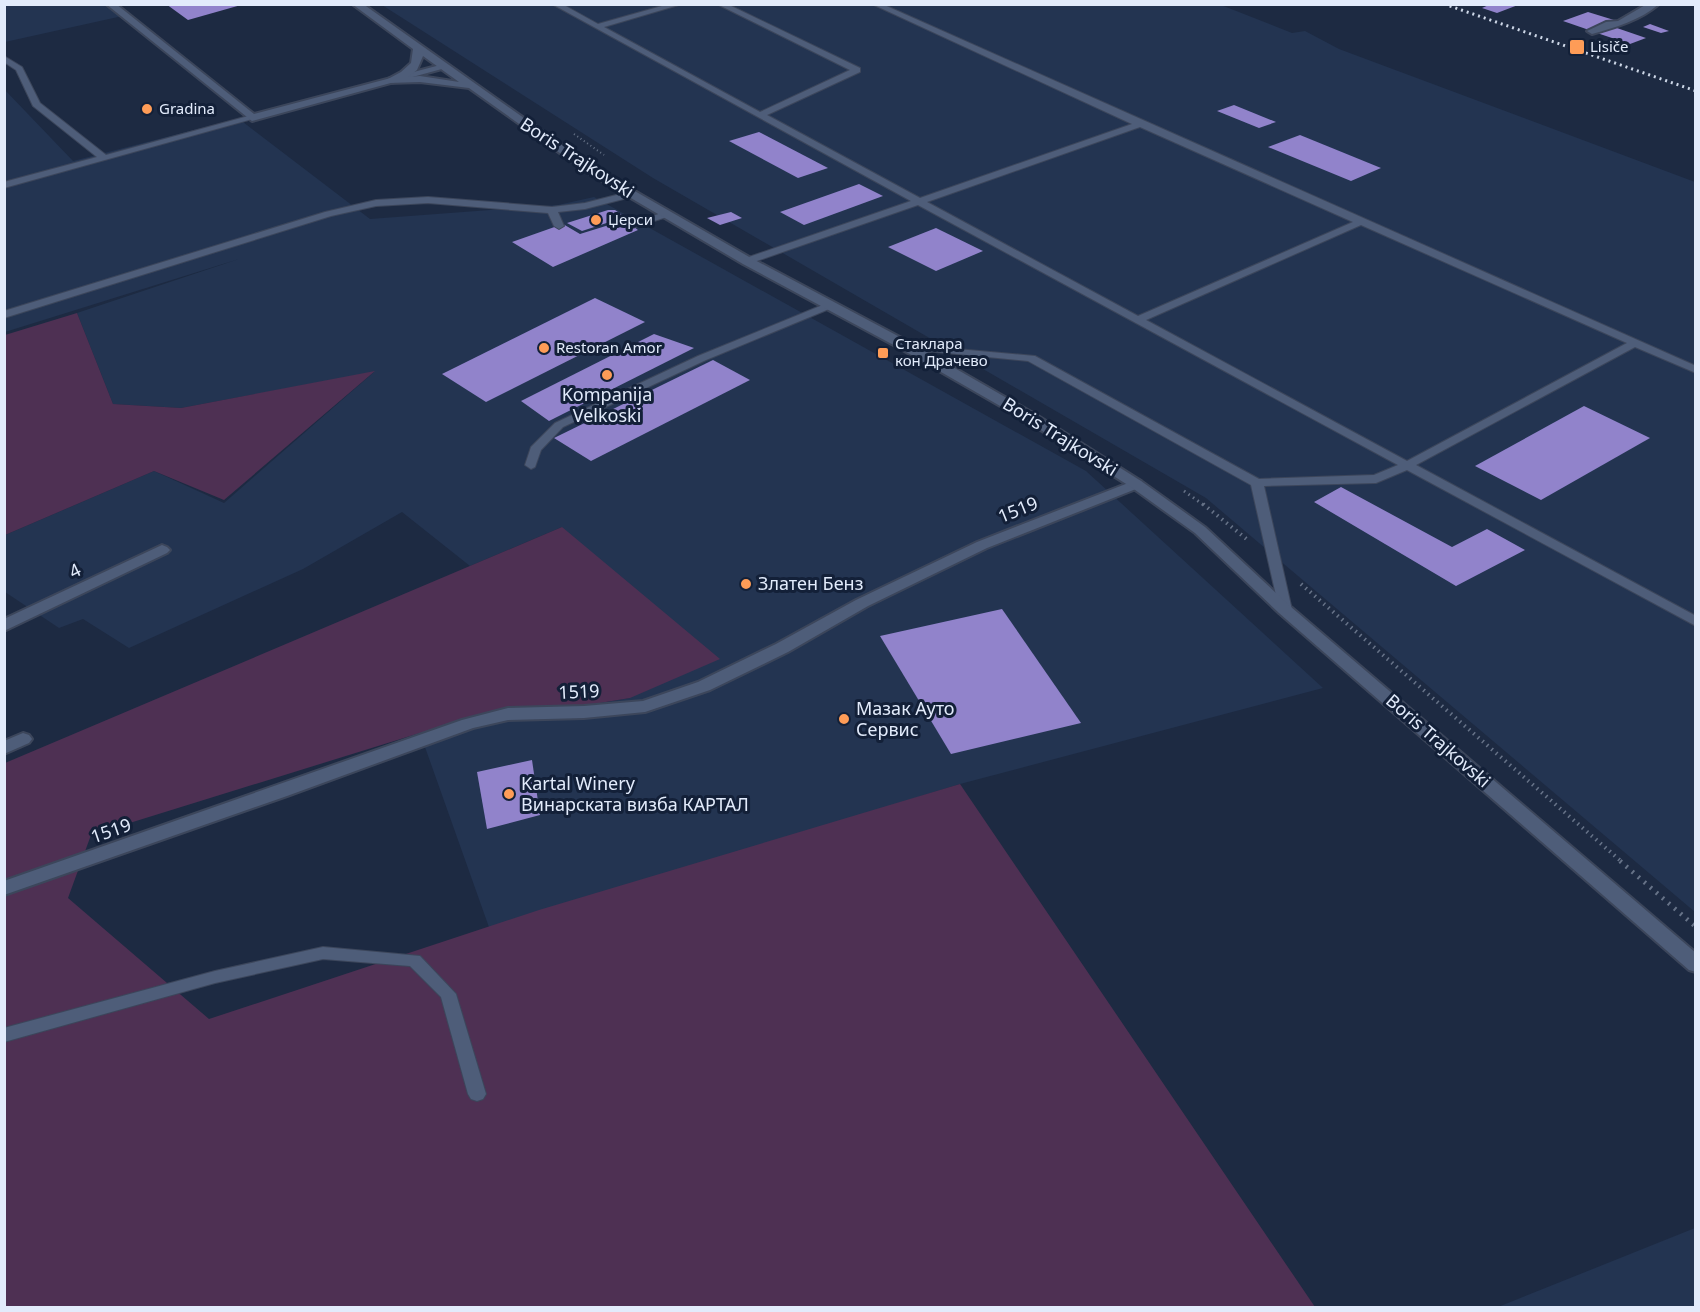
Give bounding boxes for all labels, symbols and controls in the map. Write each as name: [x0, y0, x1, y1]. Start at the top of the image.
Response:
place label: Lisiče: [1590, 36, 1628, 56]
marker: Lisiče: [1568, 38, 1586, 56]
place label: Gradina: [159, 98, 215, 118]
marker: Gradina: [140, 102, 154, 116]
street label: Boris Trajkovski: [516, 111, 639, 203]
place label: Џерси: [608, 209, 653, 229]
marker: Џерси: [589, 213, 603, 227]
place label: Стаклара кон Драчево: [895, 333, 988, 370]
place label: Restoran Amor: [556, 337, 662, 357]
marker: Restoran Amor: [537, 341, 551, 355]
marker: Стаклара кон Драчево: [876, 346, 890, 360]
marker: Kompanija Velkoski: [600, 368, 614, 382]
place label: Kompanija Velkoski: [562, 382, 652, 427]
street label: Boris Trajkovski: [999, 391, 1122, 481]
street label: 1519: [994, 490, 1041, 528]
street label: 4: [65, 557, 84, 583]
place label: Златен Бенз: [758, 571, 863, 595]
marker: Златен Бенз: [739, 577, 753, 591]
street label: 1519: [558, 678, 600, 704]
street label: Boris Trajkovski: [1381, 688, 1496, 792]
place label: Мазак Ауто Сервис: [856, 696, 955, 741]
marker: Мазак Ауто Сервис: [837, 712, 851, 726]
place label: Kartal Winery Винарската визба КАРТАЛ: [521, 771, 749, 816]
marker: Kartal Winery Винарската визба КАРТАЛ: [502, 787, 516, 801]
street label: 1519: [87, 812, 134, 848]

